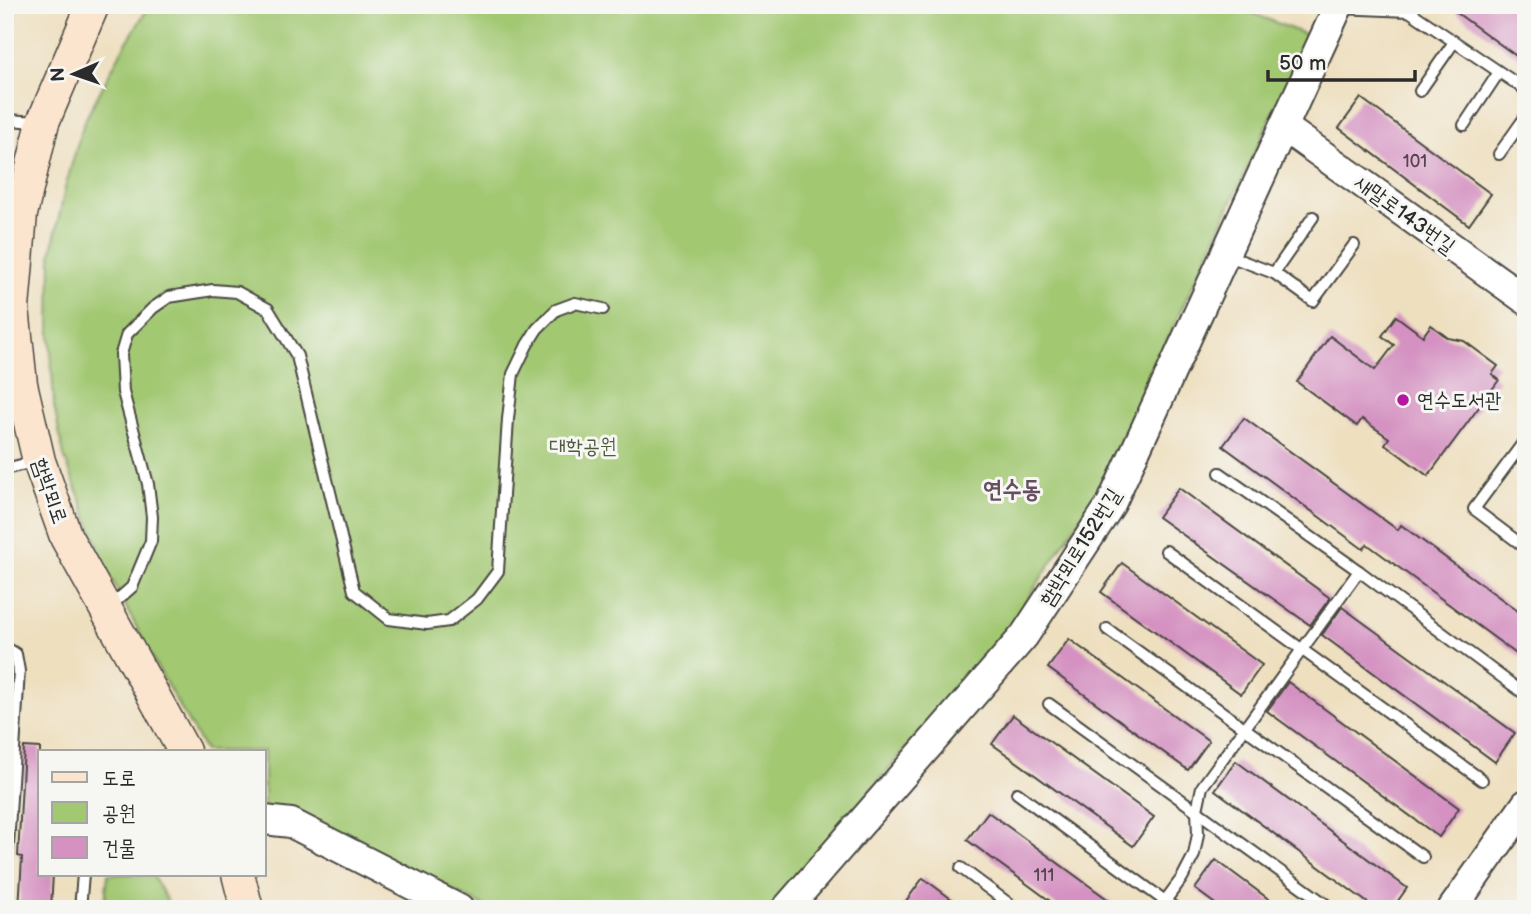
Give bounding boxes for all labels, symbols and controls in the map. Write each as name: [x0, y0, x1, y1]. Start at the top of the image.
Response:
north arrow: [38, 38, 108, 108]
scale bar: [1268, 38, 1416, 82]
text: 50 m: [1279, 51, 1326, 76]
text: N: [47, 67, 70, 82]
house number: 101: [1403, 151, 1427, 172]
street label: 새말로143번길: [1349, 170, 1460, 259]
place label: 연수도서관: [1417, 388, 1502, 413]
marker: 연수도서관: [1395, 392, 1411, 408]
park label: 대학공원: [549, 434, 617, 459]
street label: 함박뫼로: [27, 455, 72, 527]
district label: 연수동: [983, 475, 1041, 504]
street label: 함박뫼로152번길: [1034, 484, 1127, 611]
legend: [38, 750, 266, 876]
text: 도로: [102, 766, 136, 791]
text: 공원: [102, 801, 136, 826]
text: 건물: [102, 836, 136, 861]
house number: 111: [1034, 865, 1054, 886]

